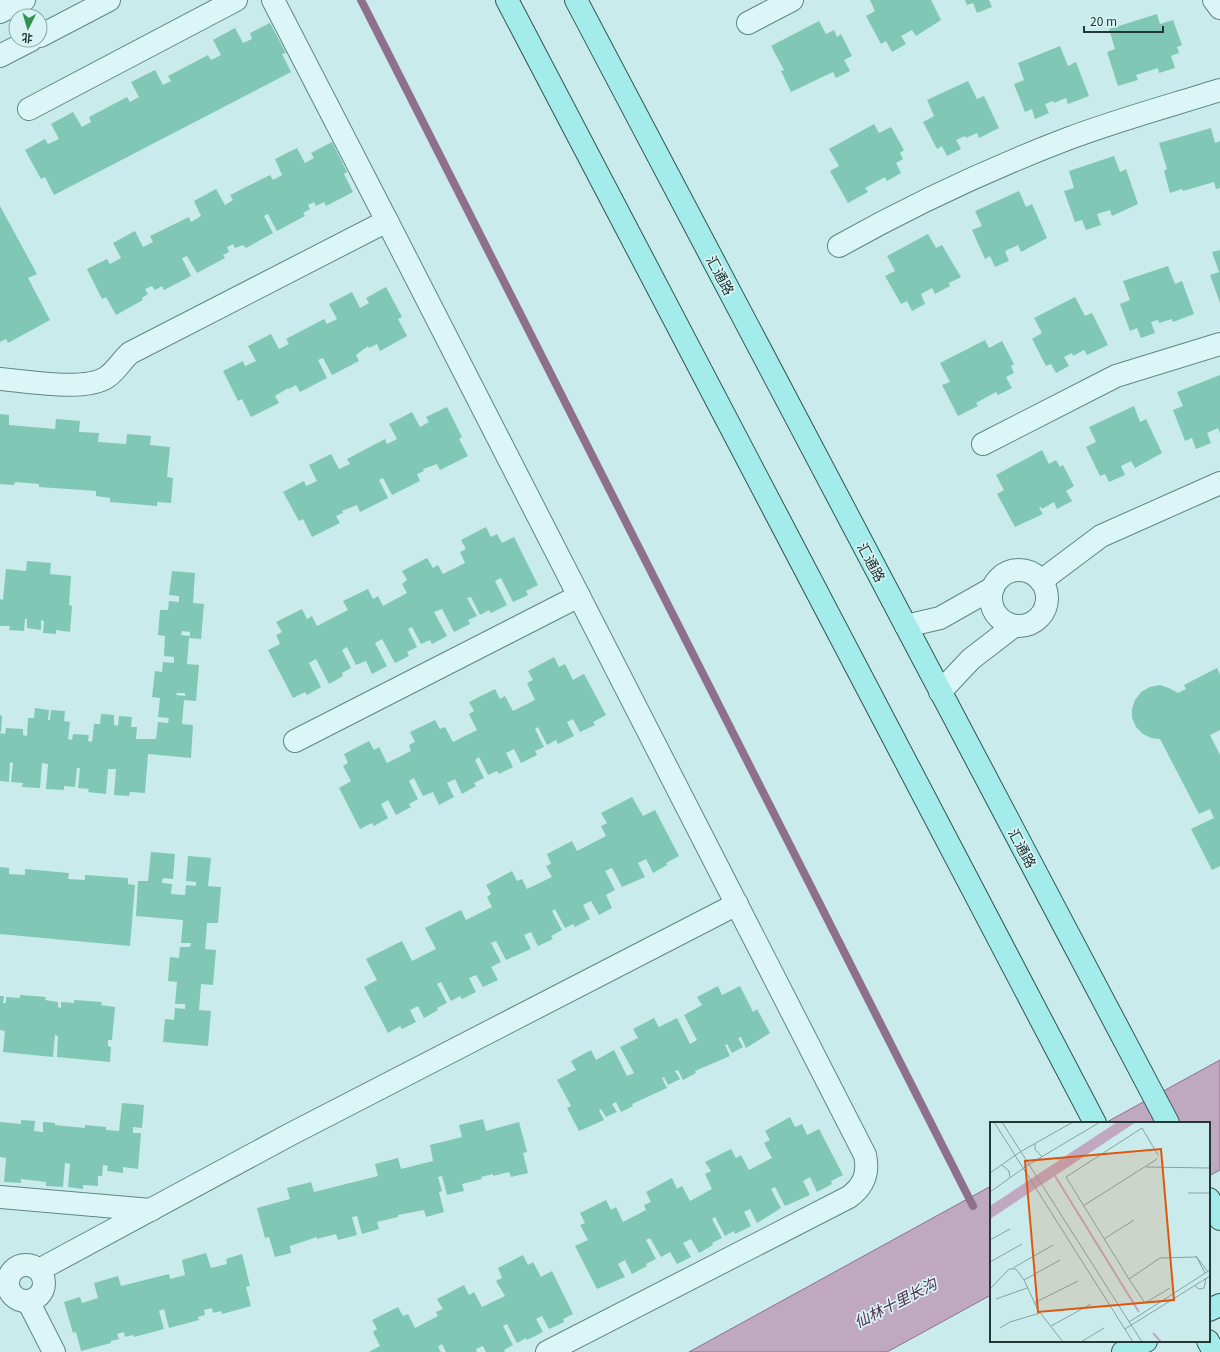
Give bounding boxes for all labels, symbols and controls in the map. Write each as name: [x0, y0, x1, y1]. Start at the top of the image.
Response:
north arrow: [8, 8, 48, 48]
scale bar: [1084, 8, 1163, 34]
text: 20 m: [1090, 12, 1117, 29]
text: 北: [21, 31, 33, 47]
street label: 汇通路: [702, 252, 740, 298]
street label: 汇通路: [853, 539, 891, 585]
street label: 汇通路: [1004, 825, 1042, 871]
inset map: [990, 1122, 1210, 1342]
water label: 仙林十里长沟: [850, 1271, 942, 1332]

